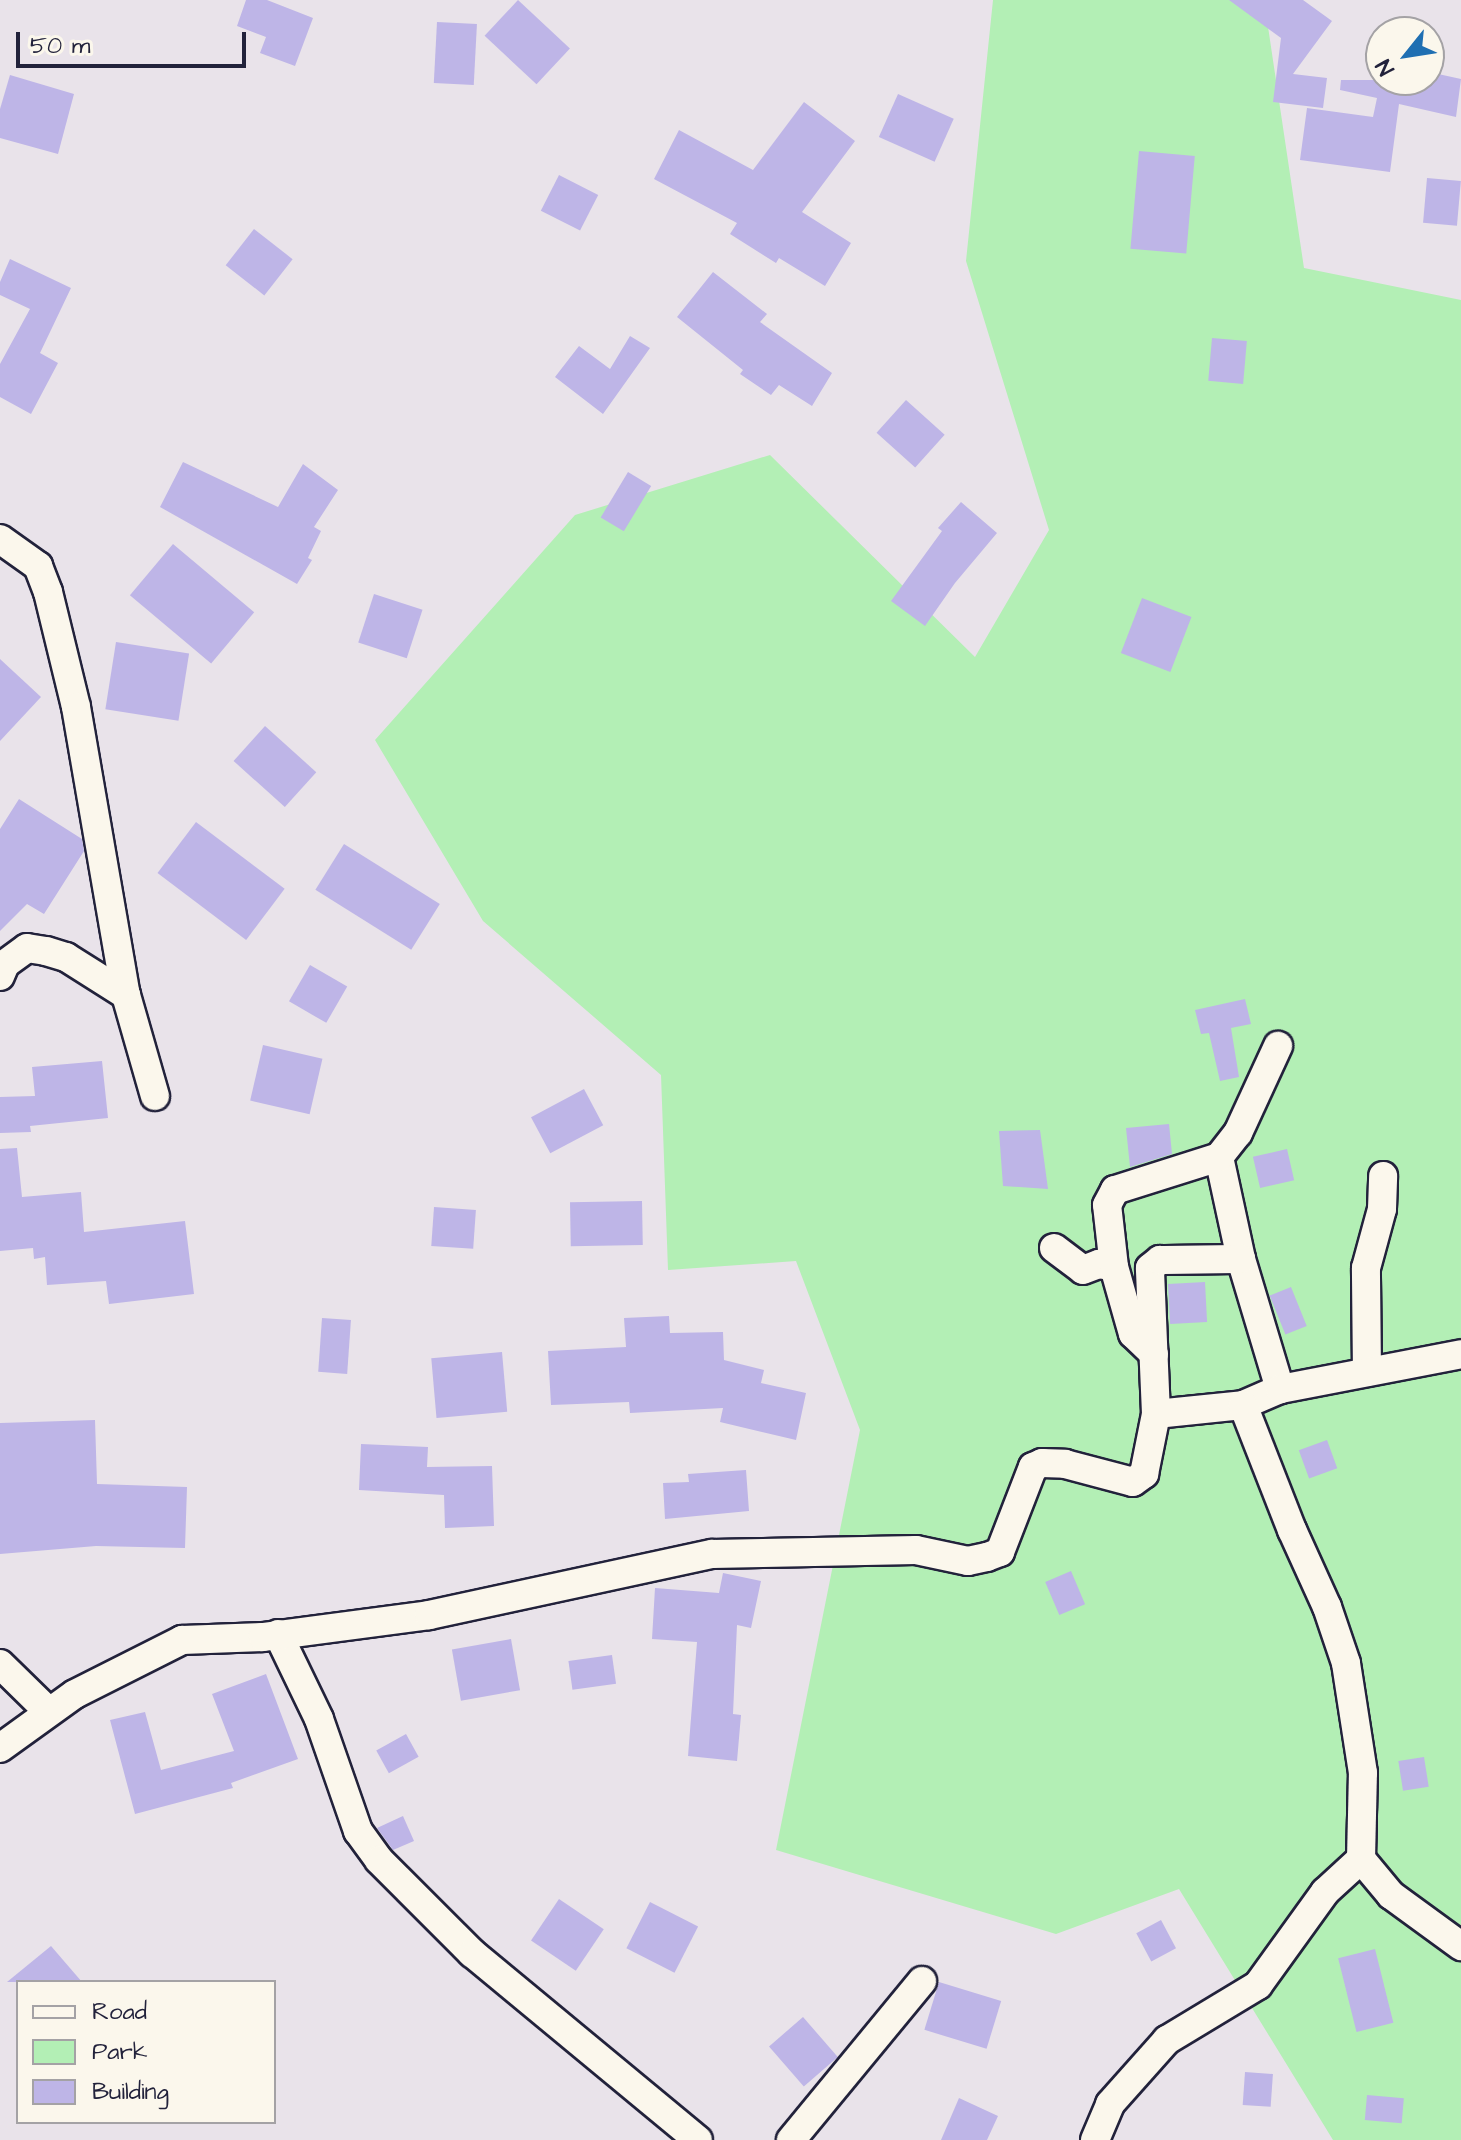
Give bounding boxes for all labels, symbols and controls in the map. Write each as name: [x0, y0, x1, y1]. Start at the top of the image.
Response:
scale bar: [20, 16, 250, 66]
north arrow: [1365, 16, 1445, 96]
text: 50 m: [30, 29, 90, 63]
text: N: [1369, 54, 1402, 81]
legend: [16, 1980, 276, 2124]
text: Road: [92, 1995, 147, 2029]
text: Park: [92, 2035, 148, 2069]
text: Building: [92, 2075, 169, 2109]

